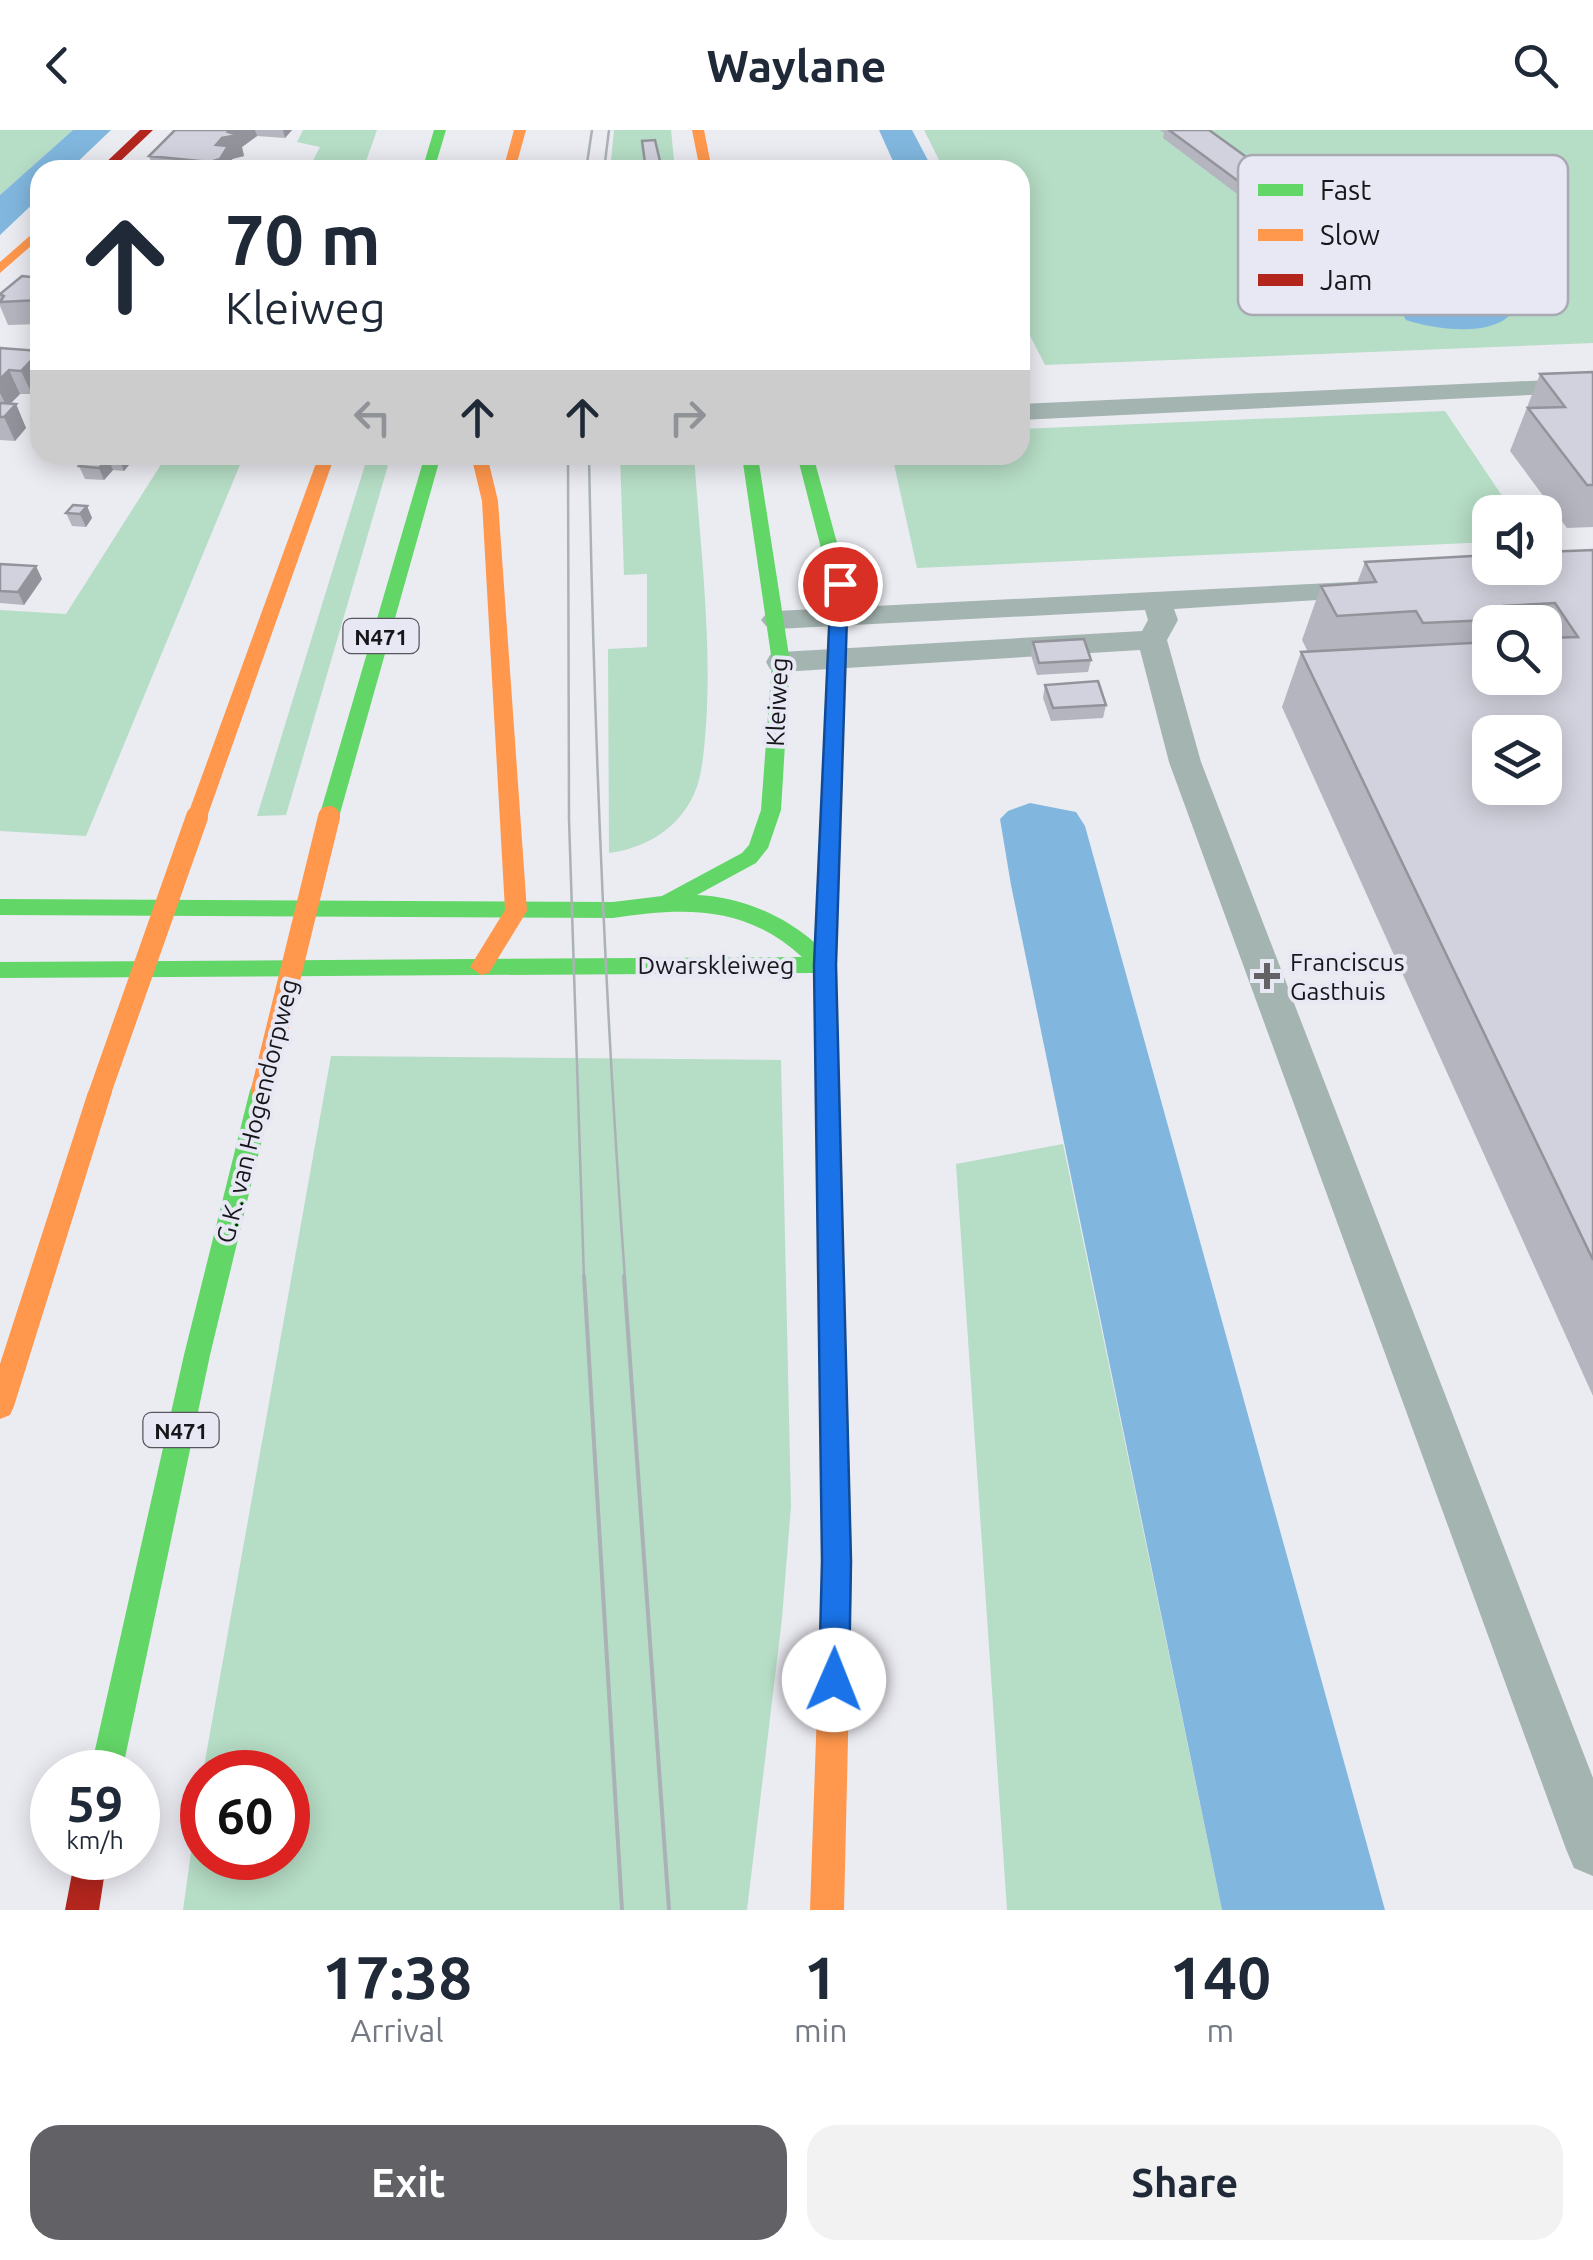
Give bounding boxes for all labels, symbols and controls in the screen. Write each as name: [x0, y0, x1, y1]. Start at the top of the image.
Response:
icon: back: [30, 38, 85, 93]
icon: search: [1508, 38, 1563, 93]
text: Waylane: [707, 40, 886, 91]
legend: [1238, 155, 1568, 315]
text: Fast: [1320, 174, 1371, 205]
icon: ahead: [60, 200, 190, 330]
text: 70 m: [225, 200, 381, 278]
text: Slow: [1320, 219, 1380, 250]
text: Jam: [1320, 264, 1372, 295]
text: Kleiweg: [225, 282, 386, 333]
icon: left: [345, 390, 400, 445]
icon: ahead: [450, 390, 505, 445]
icon: ahead: [555, 390, 610, 445]
icon: right: [660, 390, 715, 445]
map controls: [1472, 495, 1562, 805]
button: sound: [1472, 495, 1562, 585]
pin: [798, 542, 883, 627]
icon: arrive: [813, 557, 868, 612]
button: search: [1472, 605, 1562, 695]
road number: N471: [344, 619, 418, 653]
street label: Kleiweg: [761, 657, 793, 747]
button: layers: [1472, 715, 1562, 805]
place label: Franciscus Gasthuis: [1290, 948, 1405, 1005]
street label: Dwarskleiweg: [638, 951, 794, 979]
marker: Franciscus Gasthuis: [1254, 963, 1280, 989]
street label: G.K. van Hogendorpweg: [211, 976, 303, 1246]
road number: N471: [144, 1413, 218, 1447]
position arrow: [782, 1628, 886, 1732]
speed limit sign: 60: [180, 1750, 310, 1880]
text: 59: [67, 1775, 123, 1831]
text: km/h: [66, 1826, 124, 1854]
text: 17:38: [322, 1943, 472, 2010]
text: 1: [804, 1943, 838, 2010]
text: 140: [1170, 1943, 1271, 2010]
text: Arrival: [350, 2012, 444, 2048]
text: min: [794, 2012, 848, 2048]
text: m: [1206, 2012, 1234, 2048]
button: Exit: [30, 2125, 787, 2240]
button: Share: [807, 2125, 1563, 2240]

